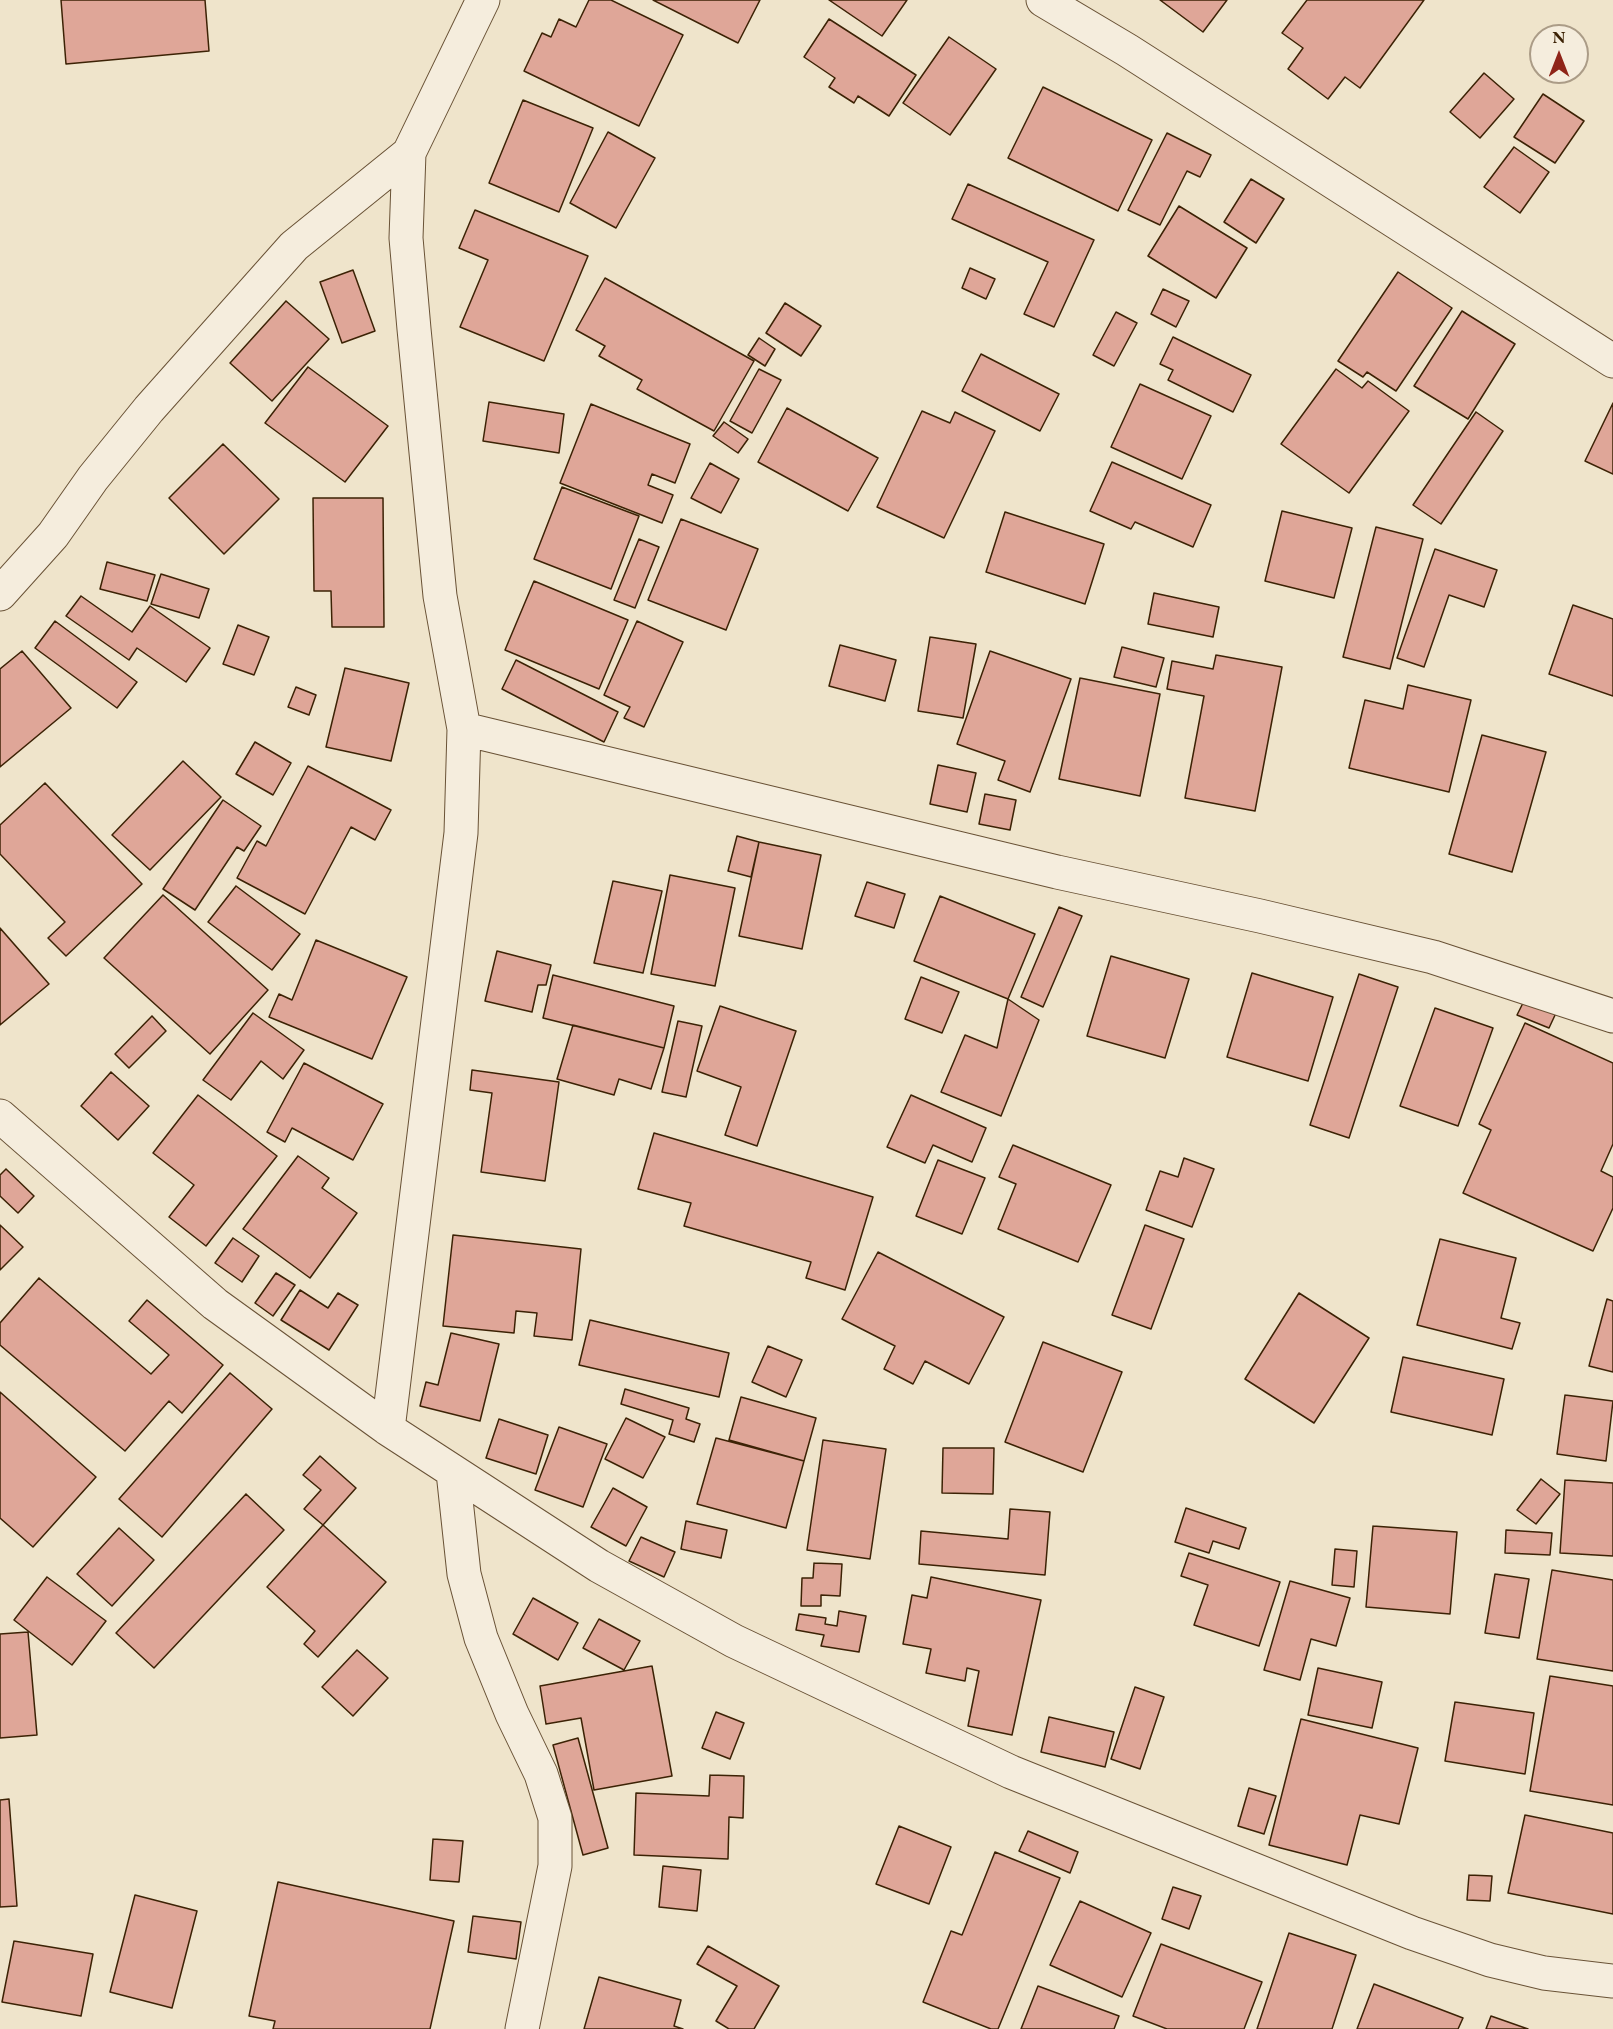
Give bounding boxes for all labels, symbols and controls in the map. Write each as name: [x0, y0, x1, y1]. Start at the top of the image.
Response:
north arrow: [1529, 24, 1589, 84]
text: N: [1553, 27, 1565, 48]

